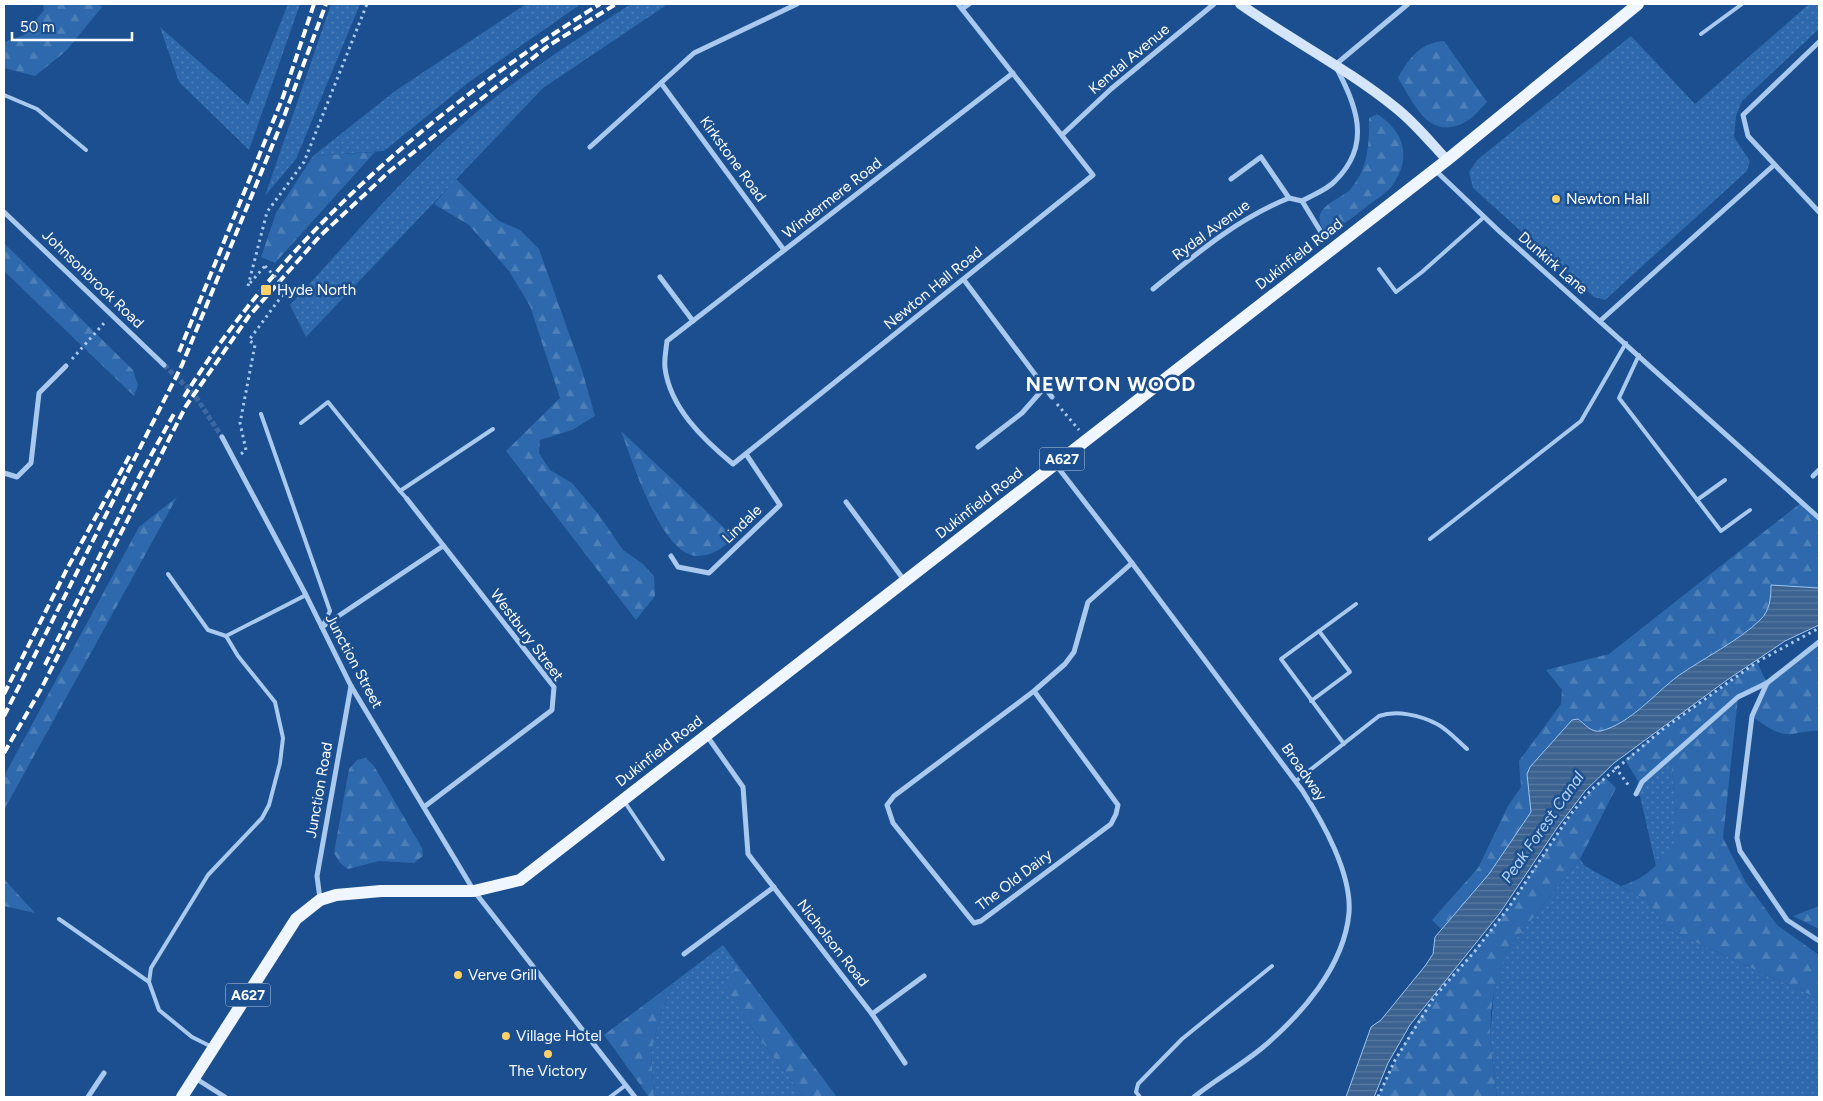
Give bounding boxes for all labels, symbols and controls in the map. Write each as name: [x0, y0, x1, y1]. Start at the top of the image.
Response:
scale bar: [12, 10, 132, 42]
text: 50 m: [20, 18, 55, 36]
street label: Kendal Avenue: [1085, 20, 1173, 98]
street label: Kirkstone Road: [696, 113, 770, 205]
street label: Windermere Road: [779, 154, 885, 242]
place label: Newton Hall: [1566, 190, 1649, 208]
marker: Newton Hall: [1550, 193, 1562, 205]
street label: Rydal Avenue: [1169, 196, 1253, 264]
street label: Dukinfield Road: [1252, 214, 1346, 294]
street label: Johnsonbrook Road: [39, 226, 147, 332]
street label: Dunkirk Lane: [1515, 228, 1591, 298]
street label: Newton Hall Road: [880, 243, 986, 333]
place label: Hyde North: [277, 281, 356, 299]
marker: Hyde North: [259, 283, 273, 297]
district label: NEWTON WOOD: [1026, 372, 1196, 396]
road number: A627: [1040, 448, 1084, 470]
street label: Dukinfield Road: [932, 463, 1026, 543]
street label: Lindale: [719, 501, 765, 547]
street label: Westbury Street: [487, 585, 568, 685]
street label: Junction Street: [322, 611, 387, 712]
street label: Dukinfield Road: [612, 711, 706, 791]
street label: Broadway: [1278, 740, 1330, 804]
street label: Junction Road: [302, 741, 336, 839]
water label: Peak Forest Canal: [1497, 768, 1588, 887]
street label: The Old Dairy: [972, 846, 1056, 914]
street label: Nicholson Road: [793, 896, 873, 990]
place label: Verve Grill: [468, 966, 537, 984]
marker: Verve Grill: [452, 969, 464, 981]
road number: A627: [226, 984, 270, 1006]
place label: Village Hotel: [516, 1027, 602, 1045]
marker: Village Hotel: [500, 1030, 512, 1042]
marker: The Victory: [542, 1048, 554, 1060]
place label: The Victory: [509, 1062, 587, 1080]

